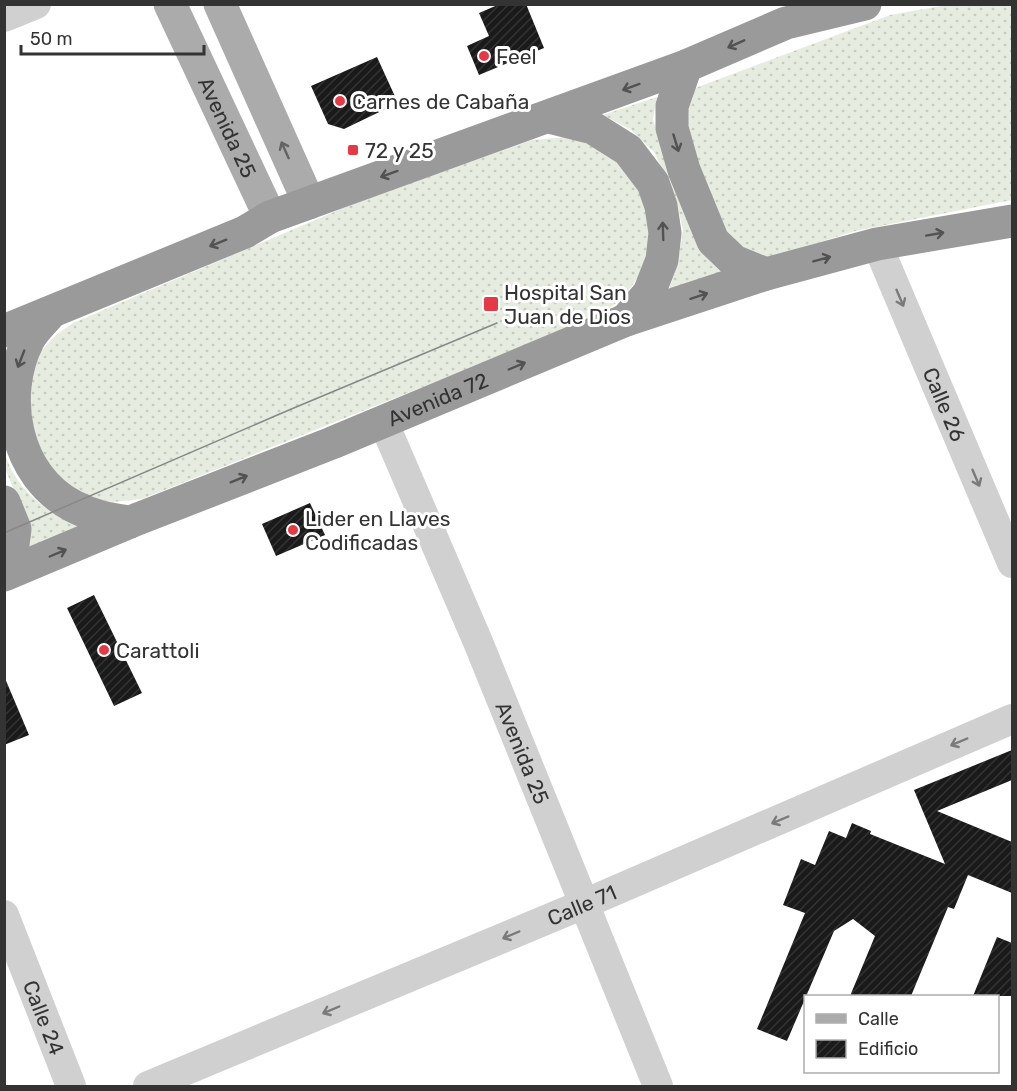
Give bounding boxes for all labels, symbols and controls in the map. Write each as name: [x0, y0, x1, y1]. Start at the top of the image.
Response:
scale bar: [21, 18, 204, 56]
text: 50 m: [30, 28, 73, 50]
one-way arrow: [727, 40, 745, 51]
place label: Feel: [496, 44, 537, 69]
marker: Feel: [477, 49, 491, 63]
street label: Avenida 25: [193, 73, 262, 181]
one-way arrow: [622, 82, 641, 93]
place label: Carnes de Cabaña: [352, 89, 529, 114]
marker: Carnes de Cabaña: [333, 94, 347, 108]
one-way arrow: [671, 133, 682, 152]
place label: 72 y 25: [365, 138, 434, 163]
one-way arrow: [279, 142, 290, 160]
marker: 72 y 25: [346, 143, 360, 157]
one-way arrow: [380, 170, 399, 181]
one-way arrow: [658, 221, 669, 241]
one-way arrow: [924, 229, 944, 240]
one-way arrow: [209, 238, 228, 249]
one-way arrow: [812, 253, 831, 264]
place label: Hospital San Juan de Dios: [504, 280, 631, 329]
one-way arrow: [895, 288, 906, 307]
one-way arrow: [689, 290, 708, 301]
marker: Hospital San Juan de Dios: [482, 295, 500, 313]
one-way arrow: [14, 349, 25, 368]
one-way arrow: [507, 360, 525, 371]
street label: Calle 26: [918, 364, 971, 445]
street label: Avenida 72: [384, 367, 492, 431]
one-way arrow: [971, 468, 982, 486]
one-way arrow: [229, 473, 248, 484]
place label: Lider en Llaves Codificadas: [305, 506, 450, 555]
marker: Lider en Llaves Codificadas: [286, 523, 300, 537]
one-way arrow: [49, 547, 67, 558]
place label: Carattoli: [116, 638, 200, 663]
marker: Carattoli: [97, 643, 111, 657]
street label: Avenida 25: [491, 698, 555, 808]
one-way arrow: [950, 737, 968, 749]
one-way arrow: [771, 815, 789, 826]
street label: Calle 71: [543, 879, 620, 930]
one-way arrow: [502, 930, 521, 941]
street label: Calle 24: [18, 977, 70, 1058]
legend: [804, 995, 999, 1073]
one-way arrow: [322, 1005, 341, 1016]
text: Calle: [858, 1008, 899, 1030]
text: Edificio: [858, 1038, 918, 1060]

